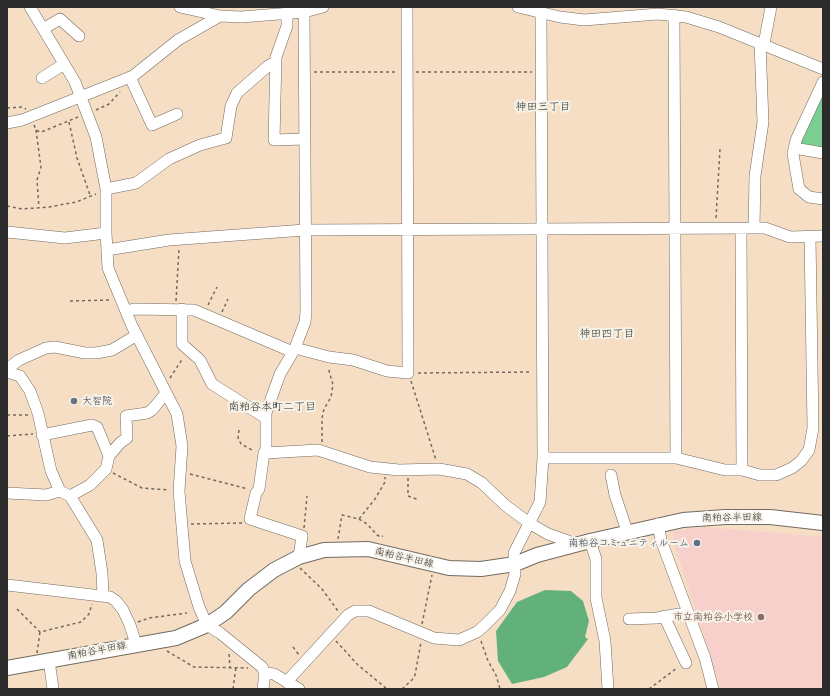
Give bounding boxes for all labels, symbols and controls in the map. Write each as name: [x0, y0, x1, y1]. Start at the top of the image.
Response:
district label: 神田三丁目: [516, 100, 570, 114]
district label: 神田四丁目: [580, 327, 634, 341]
place label: 大智院: [82, 395, 112, 407]
marker: 大智院: [69, 396, 79, 406]
district label: 南粕谷本町二丁目: [228, 400, 316, 414]
street label: 南粕谷半田線: [702, 511, 762, 525]
place label: 南粕谷コミュニティルーム: [569, 537, 689, 549]
marker: 南粕谷コミュニティルーム: [692, 538, 702, 548]
street label: 南粕谷半田線: [373, 545, 435, 571]
place label: 市立南粕谷小学校: [673, 611, 753, 623]
marker: 市立南粕谷小学校: [756, 612, 766, 622]
street label: 南粕谷半田線: [66, 639, 128, 663]

